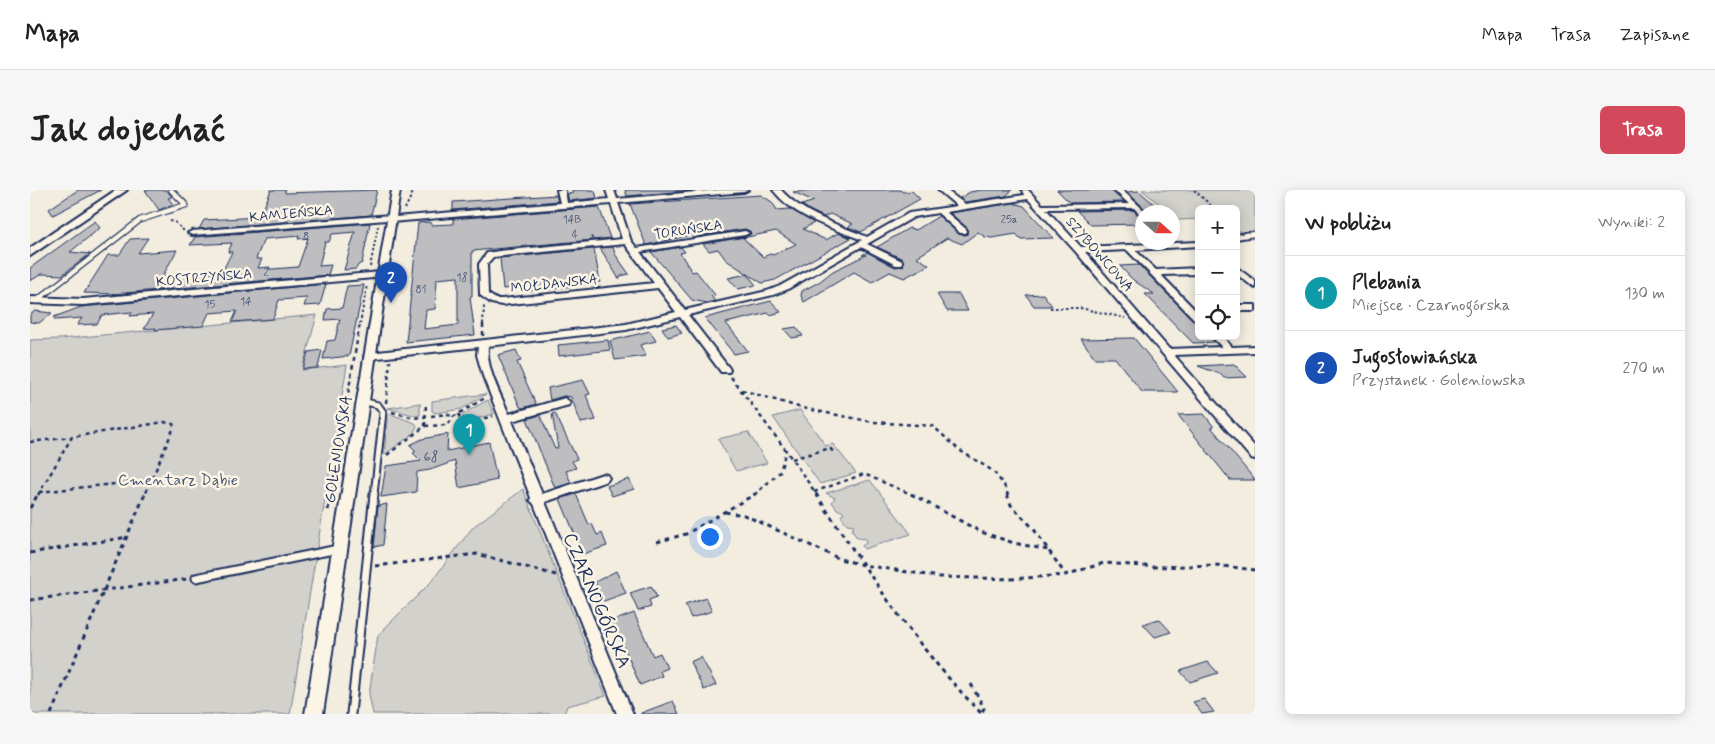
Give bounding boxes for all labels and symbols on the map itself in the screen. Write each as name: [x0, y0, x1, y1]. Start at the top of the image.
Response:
street label: KAMIEŃSKA: [249, 201, 334, 227]
north arrow: [1135, 205, 1180, 250]
house number: 14B: [563, 213, 581, 227]
house number: 25a: [1001, 213, 1018, 227]
street label: SZYBOWCOWA: [1062, 213, 1137, 296]
street label: TORUŃSKA: [653, 216, 724, 244]
house number: 4: [572, 228, 579, 242]
house number: 8: [303, 230, 309, 244]
pin: 2: [375, 262, 407, 303]
street label: KOSTRZYŃSKA: [155, 265, 253, 291]
house number: 2: [263, 266, 269, 280]
street label: MOŁDAWSKA: [510, 270, 599, 298]
house number: 18: [457, 271, 467, 285]
house number: 81: [416, 283, 426, 297]
house number: 14: [240, 295, 252, 309]
house number: 15: [205, 298, 216, 312]
street label: GOLENIOWSKA: [320, 394, 357, 505]
pin: 1: [453, 414, 485, 455]
house number: 68: [424, 448, 438, 466]
park label: Cmentarz Dąbie: [118, 470, 238, 491]
your location: [697, 524, 723, 550]
street label: CZARNOGÓRSKA: [557, 529, 636, 672]

